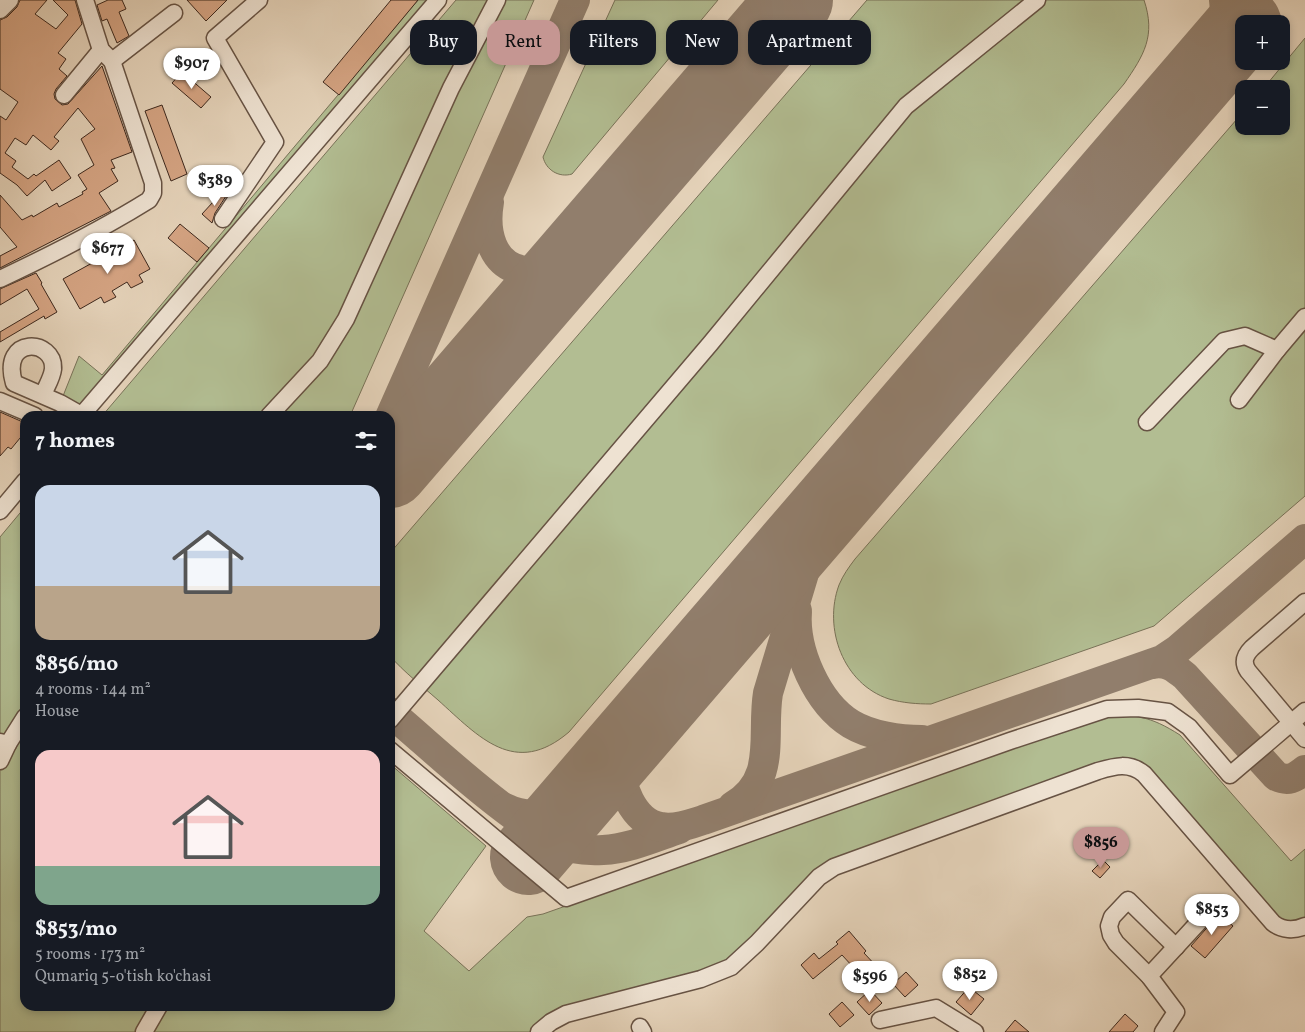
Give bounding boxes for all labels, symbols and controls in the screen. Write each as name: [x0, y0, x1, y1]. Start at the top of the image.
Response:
map controls: [1235, 15, 1290, 135]
button: +: [1235, 15, 1290, 70]
chip: Buy: [410, 20, 477, 65]
chip: Rent: [487, 20, 560, 65]
chip: Filters: [570, 20, 656, 65]
chip: New: [666, 20, 738, 65]
chip: Apartment: [748, 20, 871, 65]
pin: $907: [162, 48, 222, 90]
text: $907: [174, 53, 210, 75]
button: −: [1235, 80, 1290, 135]
pin: $389: [185, 164, 245, 207]
text: $389: [198, 170, 232, 192]
pin: $677: [78, 232, 138, 275]
text: $677: [91, 238, 125, 260]
text: 7 homes: [35, 427, 115, 456]
icon: filters: [352, 427, 380, 455]
icon: home: [163, 517, 253, 607]
text: $856/mo: [35, 650, 118, 679]
text: 4 rooms · 144 m²: [35, 679, 151, 701]
text: House: [35, 701, 79, 723]
icon: home: [163, 782, 253, 872]
pin: $856: [1071, 826, 1131, 869]
text: $856: [1084, 832, 1118, 854]
pin: $853: [1182, 894, 1242, 936]
text: $853: [1195, 899, 1229, 921]
text: $853/mo: [35, 915, 117, 944]
text: 5 rooms · 173 m²: [35, 944, 145, 966]
pin: $852: [940, 958, 1000, 1001]
pin: $596: [840, 960, 900, 1003]
text: $852: [953, 964, 987, 986]
text: Qumariq 5-o'tish ko'chasi: [35, 966, 211, 988]
text: $596: [853, 966, 887, 988]

